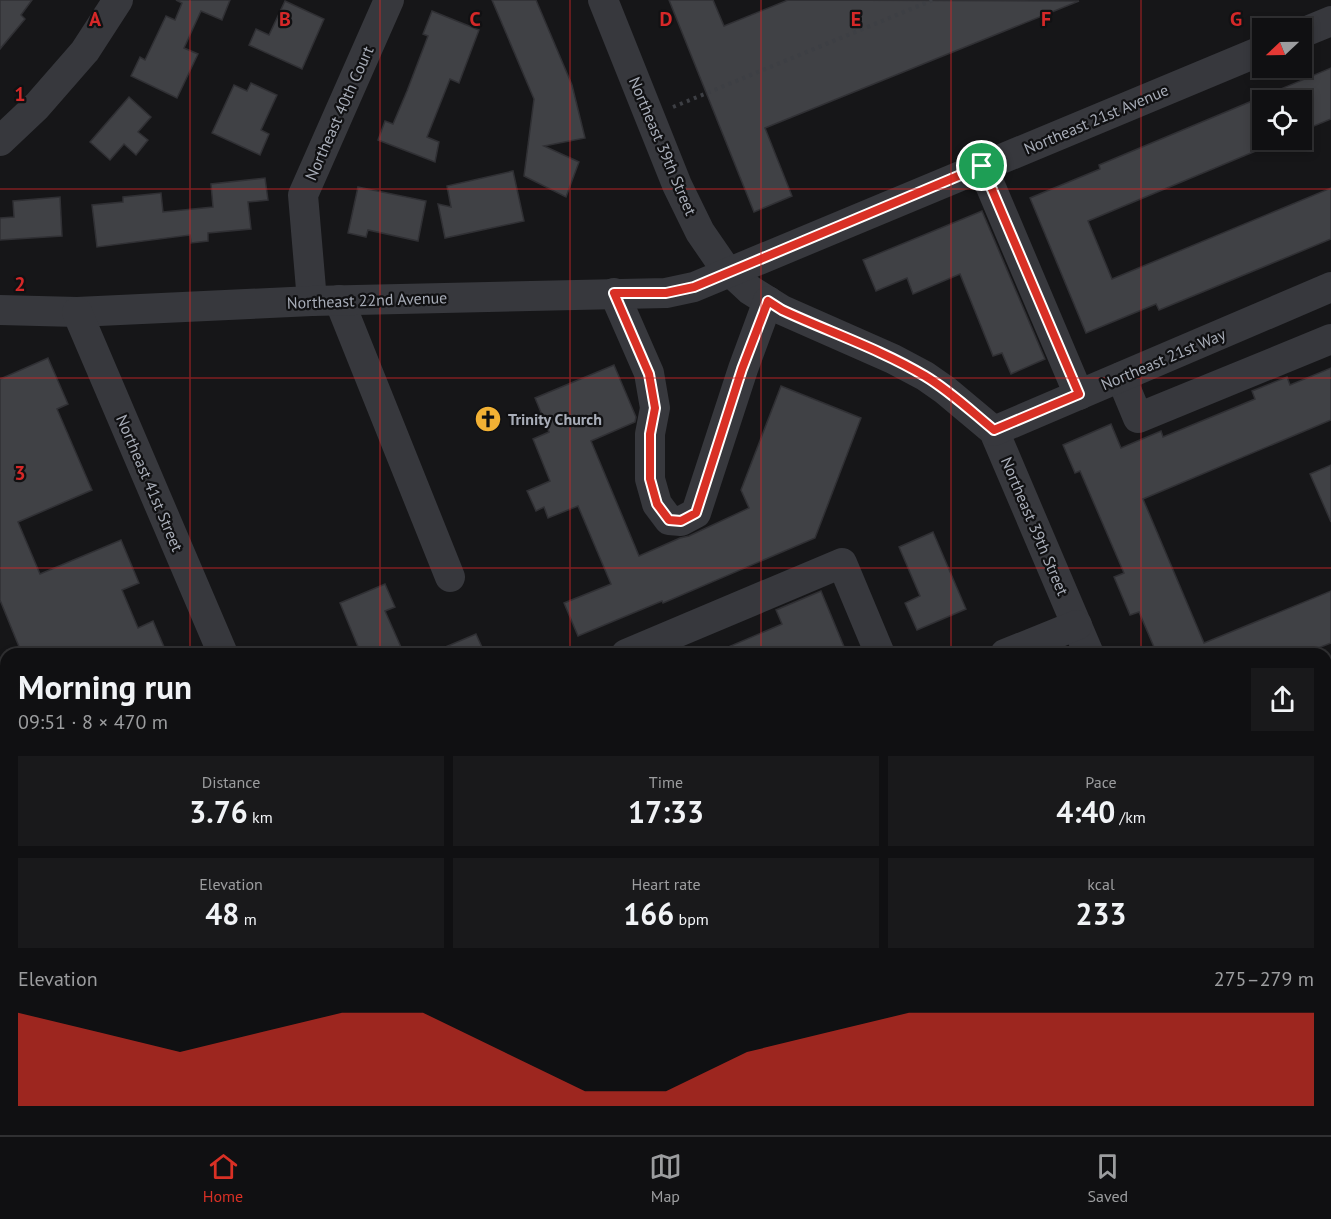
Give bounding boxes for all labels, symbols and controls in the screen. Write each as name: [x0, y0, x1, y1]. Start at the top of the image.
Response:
text: A: [89, 6, 102, 32]
text: B: [279, 6, 291, 32]
text: C: [469, 6, 481, 32]
text: D: [660, 6, 673, 32]
text: E: [851, 6, 861, 32]
text: F: [1041, 6, 1051, 32]
text: G: [1230, 6, 1242, 32]
north arrow: [1252, 18, 1312, 78]
map controls: [1252, 18, 1312, 150]
street label: Northeast 40th Court: [300, 42, 378, 183]
street label: Northeast 39th Street: [625, 74, 701, 219]
street label: Northeast 21st Avenue: [1021, 79, 1171, 159]
text: 1: [14, 81, 26, 107]
button: locate: [1252, 90, 1312, 150]
pin: [956, 140, 1007, 191]
icon: arrive: [965, 149, 998, 182]
text: 2: [14, 271, 26, 297]
street label: Northeast 22nd Avenue: [286, 287, 448, 313]
street label: Northeast 21st Way: [1098, 324, 1229, 394]
church icon: Trinity Church: [473, 404, 503, 434]
place label: Trinity Church: [508, 409, 602, 429]
street label: Northeast 41st Street: [112, 412, 188, 555]
street label: Northeast 39th Street: [997, 454, 1073, 599]
text: 3: [14, 460, 26, 486]
text: Morning run: [18, 665, 192, 708]
button: share: [1251, 668, 1314, 731]
text: 09:51 · 8 × 470 m: [18, 709, 168, 735]
text: Distance: [202, 772, 260, 792]
text: Time: [649, 772, 683, 792]
text: Pace: [1085, 772, 1117, 792]
text: 3.76: [189, 792, 248, 831]
text: 17:33: [628, 792, 704, 831]
text: 4:40: [1056, 792, 1115, 831]
text: km: [248, 807, 273, 827]
text: /km: [1115, 807, 1146, 827]
text: Elevation: [199, 874, 263, 894]
text: Heart rate: [631, 874, 701, 894]
text: kcal: [1087, 874, 1115, 894]
text: 48: [205, 894, 239, 933]
text: 166: [623, 894, 674, 933]
text: 233: [1075, 894, 1127, 933]
text: m: [239, 909, 257, 929]
text: bpm: [674, 909, 709, 929]
text: Elevation: [18, 966, 98, 992]
text: 275–279 m: [1214, 966, 1314, 992]
tab: Home: [203, 1150, 243, 1206]
tab: Map: [649, 1150, 682, 1206]
tab: Saved: [1087, 1150, 1128, 1206]

